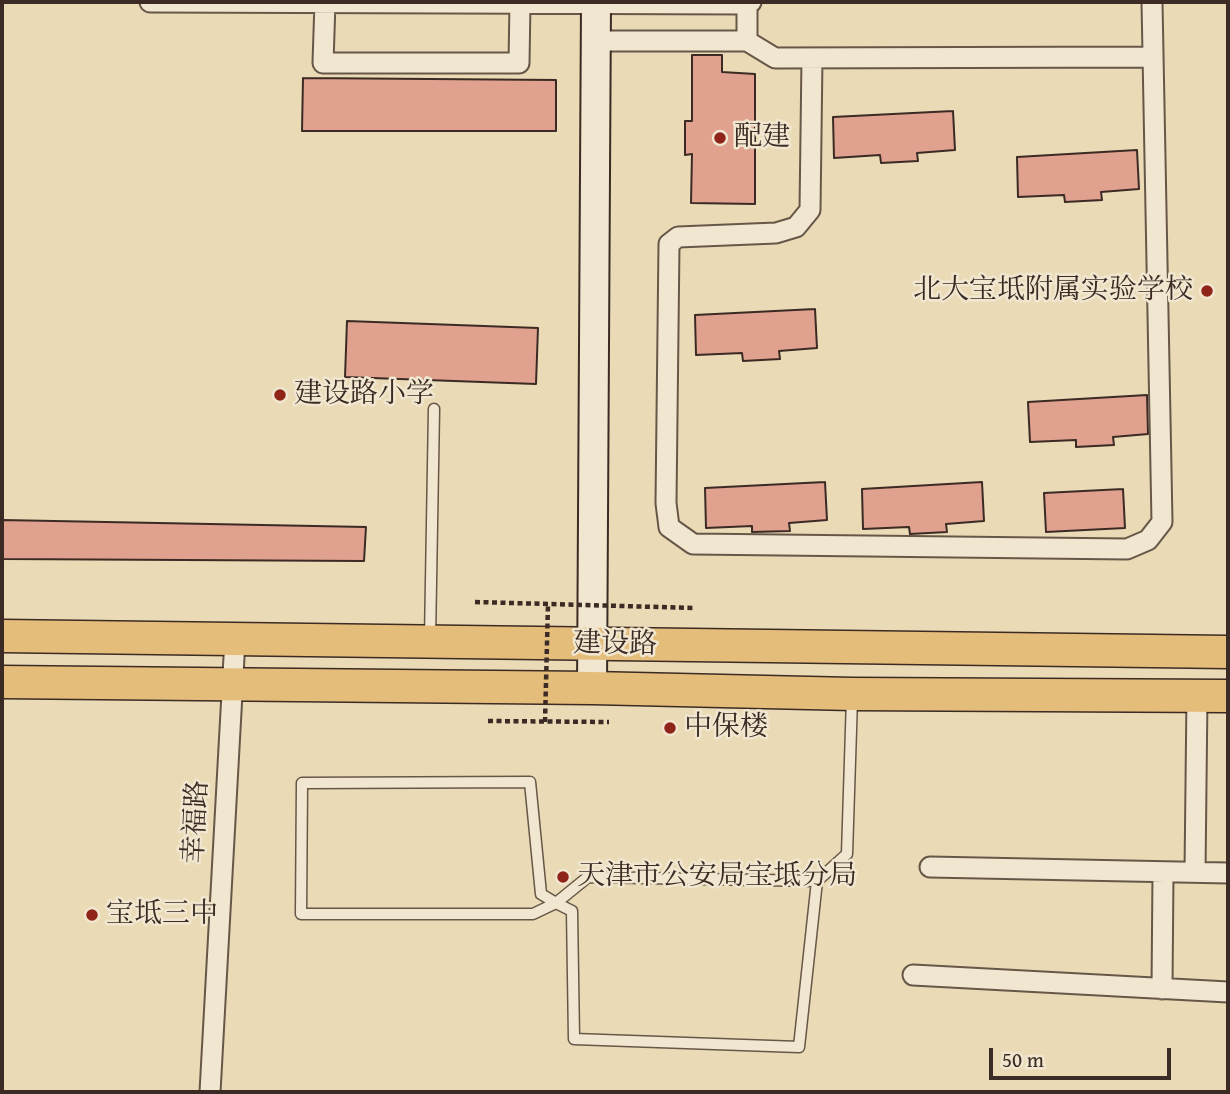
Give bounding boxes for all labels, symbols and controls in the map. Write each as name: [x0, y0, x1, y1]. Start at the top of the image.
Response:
place label: 配建: [734, 121, 790, 155]
marker: 配建: [712, 130, 728, 146]
place label: 北大宝坻附属实验学校: [913, 274, 1193, 308]
marker: 北大宝坻附属实验学校: [1199, 283, 1215, 299]
place label: 建设路小学: [294, 378, 434, 412]
marker: 建设路小学: [272, 387, 288, 403]
street label: 建设路: [573, 627, 657, 663]
place label: 中保楼: [684, 711, 768, 745]
marker: 中保楼: [662, 720, 678, 736]
street label: 幸福路: [178, 779, 216, 865]
place label: 天津市公安局宝坻分局: [577, 860, 857, 894]
marker: 天津市公安局宝坻分局: [555, 869, 571, 885]
place label: 宝坻三中: [106, 898, 218, 932]
marker: 宝坻三中: [84, 907, 100, 923]
scale bar: [992, 1034, 1174, 1078]
text: 50 m: [1002, 1044, 1044, 1075]

